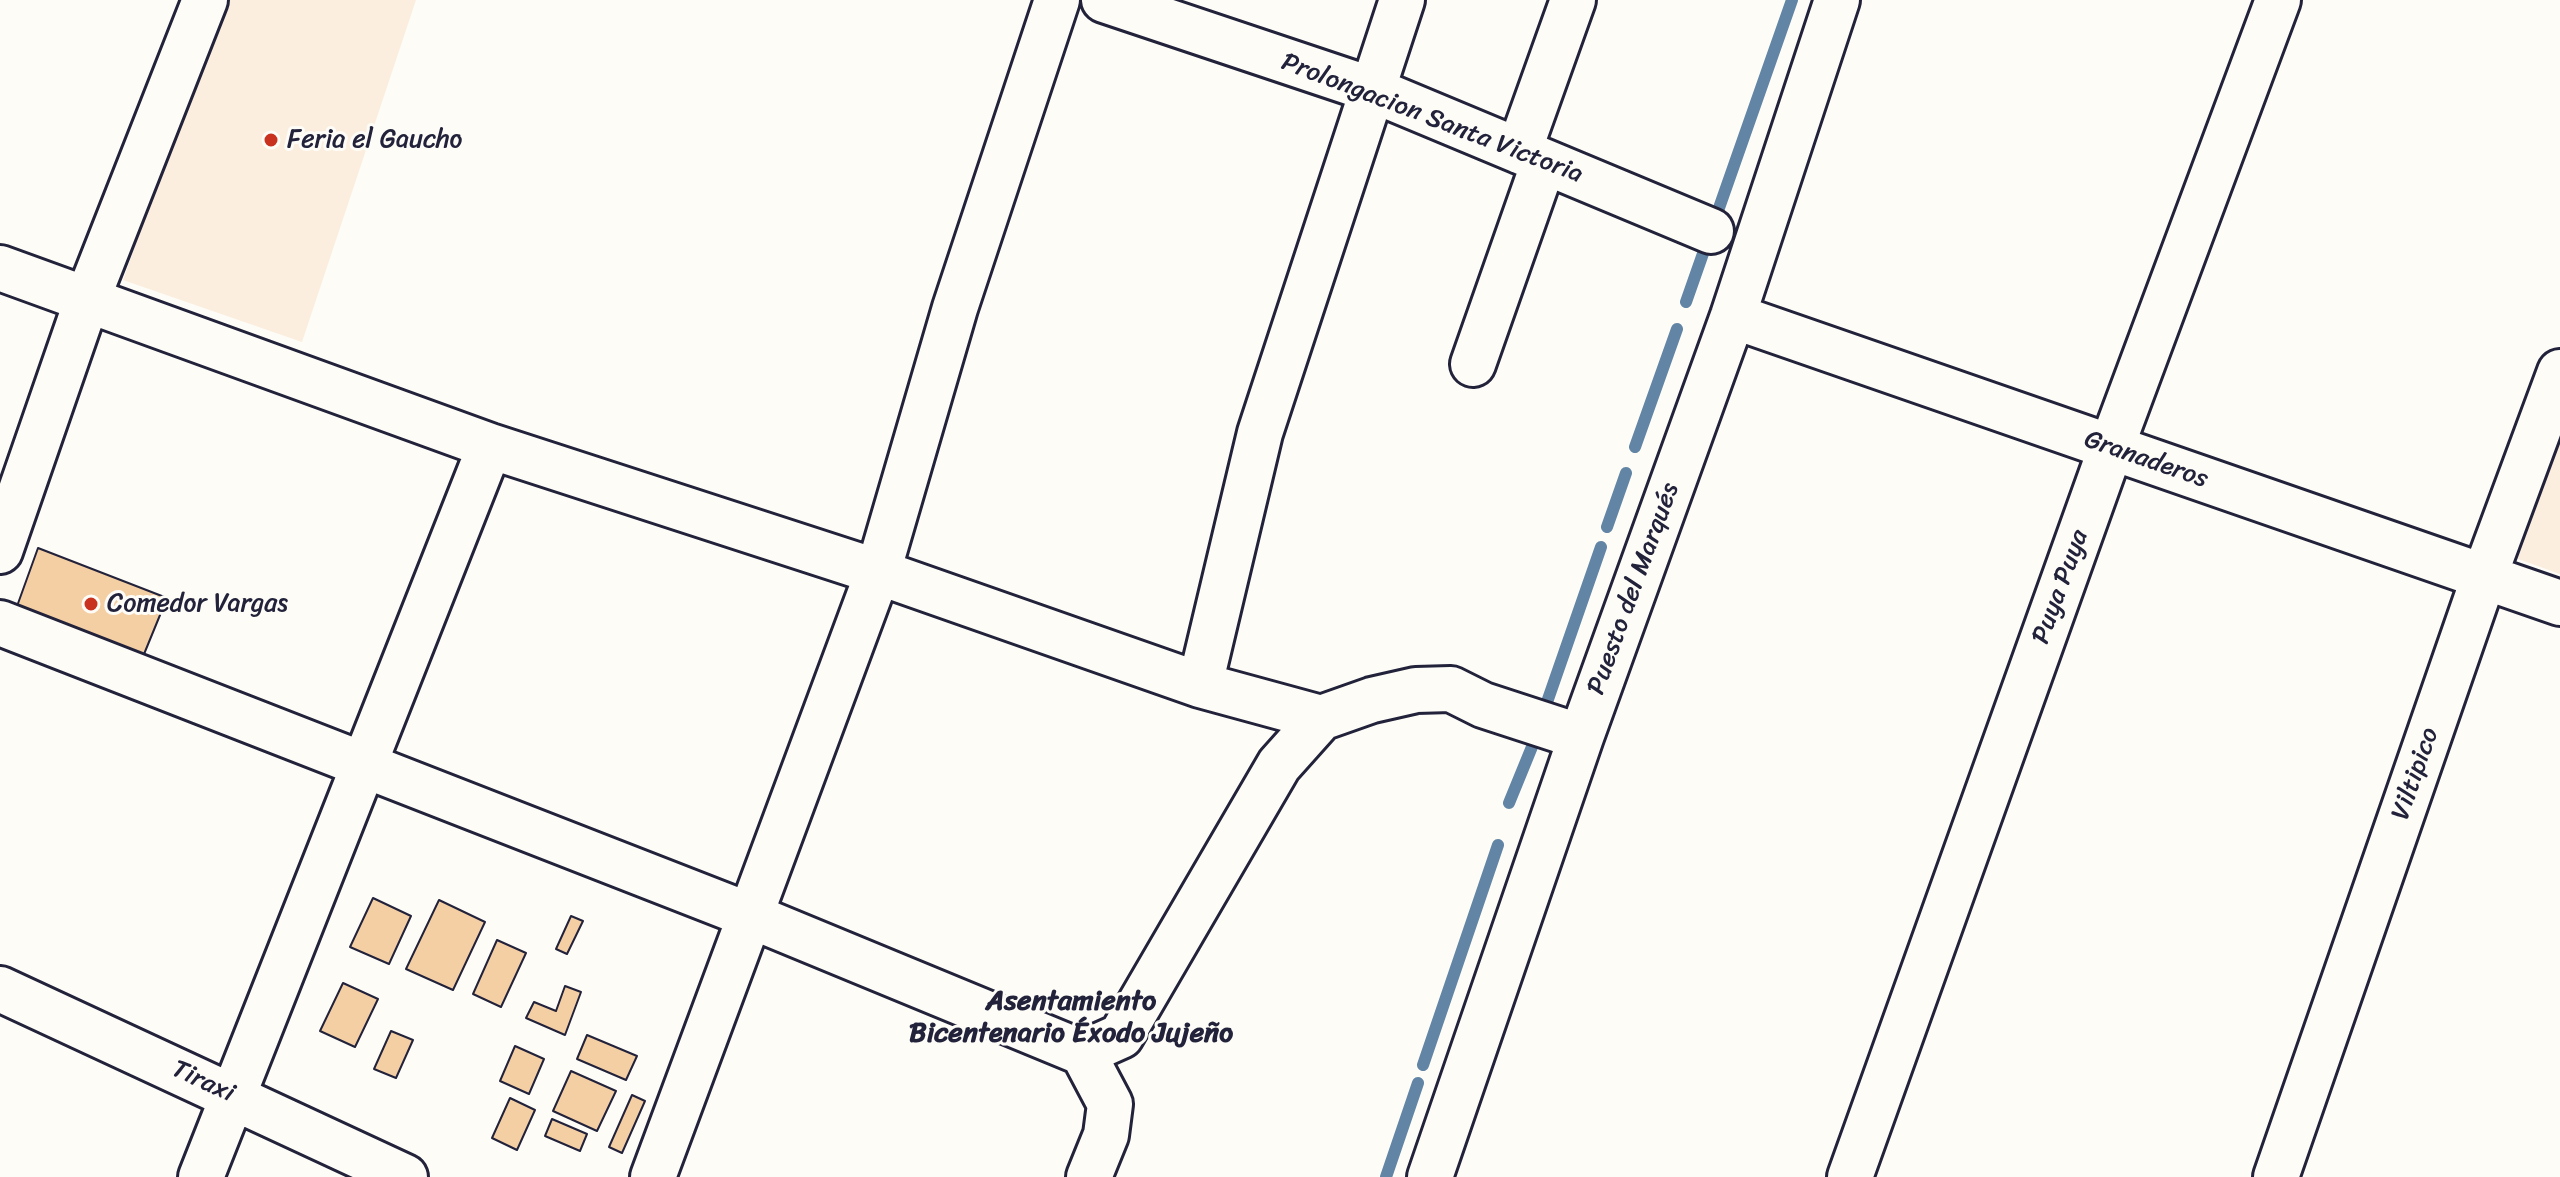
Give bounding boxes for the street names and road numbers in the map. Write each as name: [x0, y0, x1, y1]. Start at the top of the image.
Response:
street label: Prolongacion Santa Victoria: [1277, 47, 1587, 191]
street label: Granaderos: [2080, 424, 2212, 496]
street label: Puesto del Marqués: [1581, 479, 1687, 699]
street label: Puya Puya: [2026, 526, 2096, 648]
street label: Viltipico: [2386, 724, 2446, 824]
street label: Tiraxi: [167, 1054, 239, 1110]

